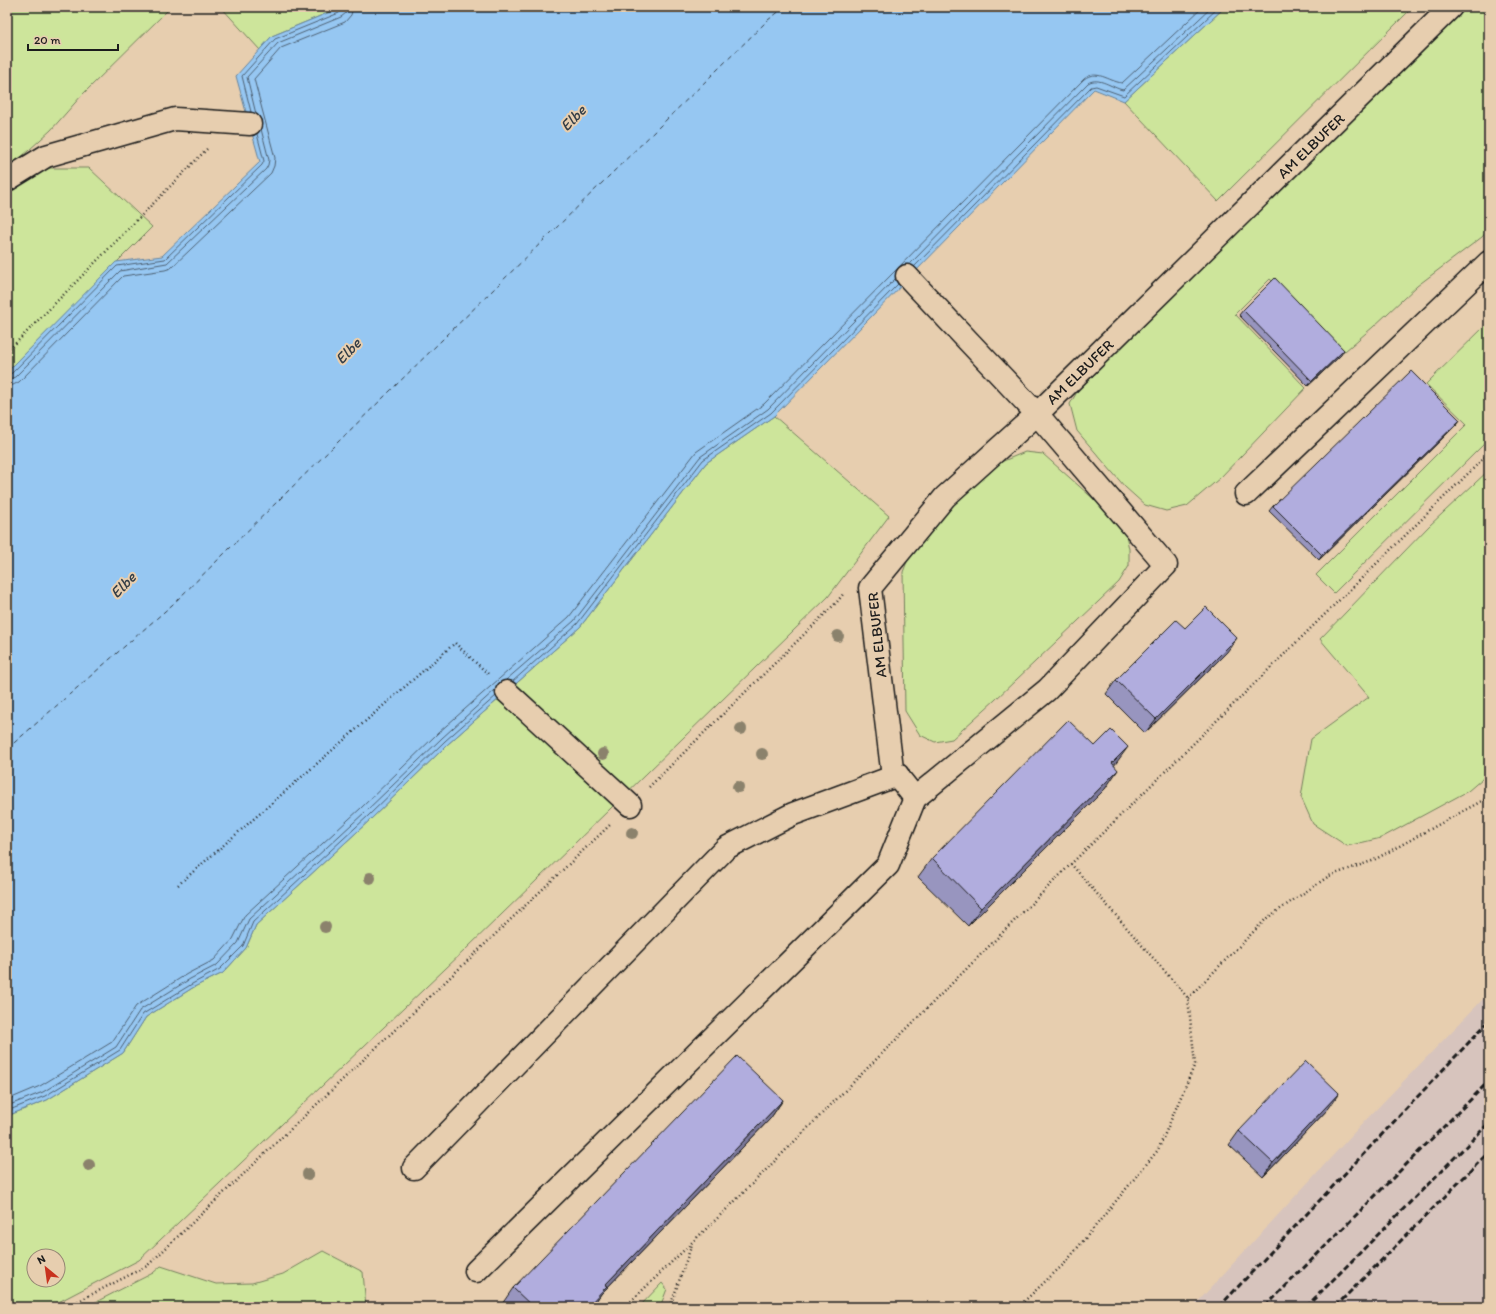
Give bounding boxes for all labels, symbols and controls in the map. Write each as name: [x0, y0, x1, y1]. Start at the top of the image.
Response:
scale bar: [28, 26, 118, 52]
text: 20 m: [34, 33, 61, 47]
water label: Elbe: [556, 100, 591, 135]
street label: AM ELBUFER: [1274, 109, 1349, 182]
water label: Elbe: [331, 333, 366, 368]
street label: AM ELBUFER: [1043, 335, 1118, 408]
water label: Elbe: [106, 567, 141, 602]
street label: AM ELBUFER: [863, 591, 890, 679]
north arrow: [26, 1248, 66, 1288]
text: N: [35, 1252, 48, 1267]

